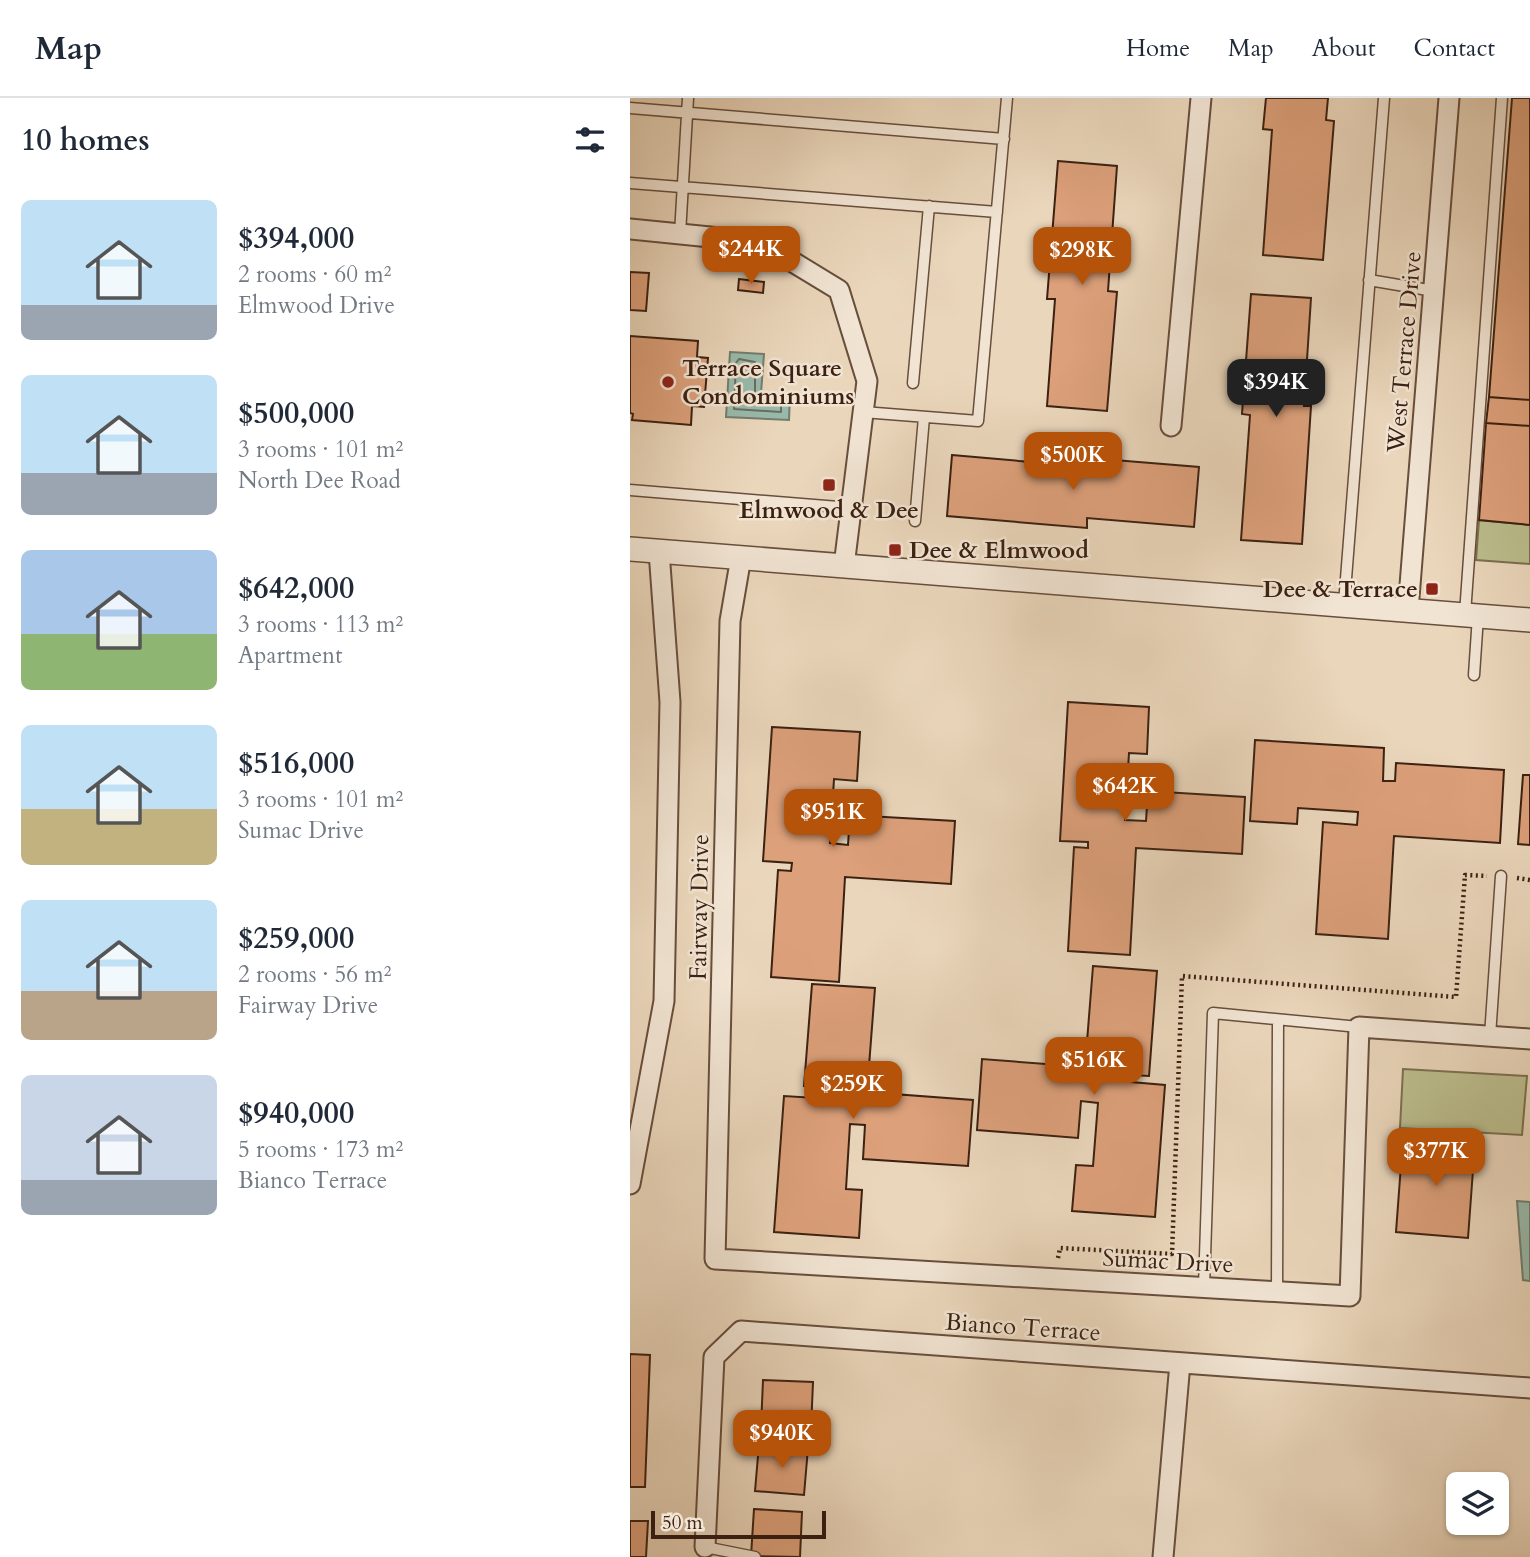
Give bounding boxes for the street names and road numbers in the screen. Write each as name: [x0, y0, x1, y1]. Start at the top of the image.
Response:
street label: West Terrace Drive: [1379, 250, 1430, 455]
street label: Fairway Drive: [682, 834, 717, 980]
street label: Sumac Drive: [1102, 1242, 1234, 1281]
street label: Bianco Terrace: [944, 1306, 1102, 1349]

